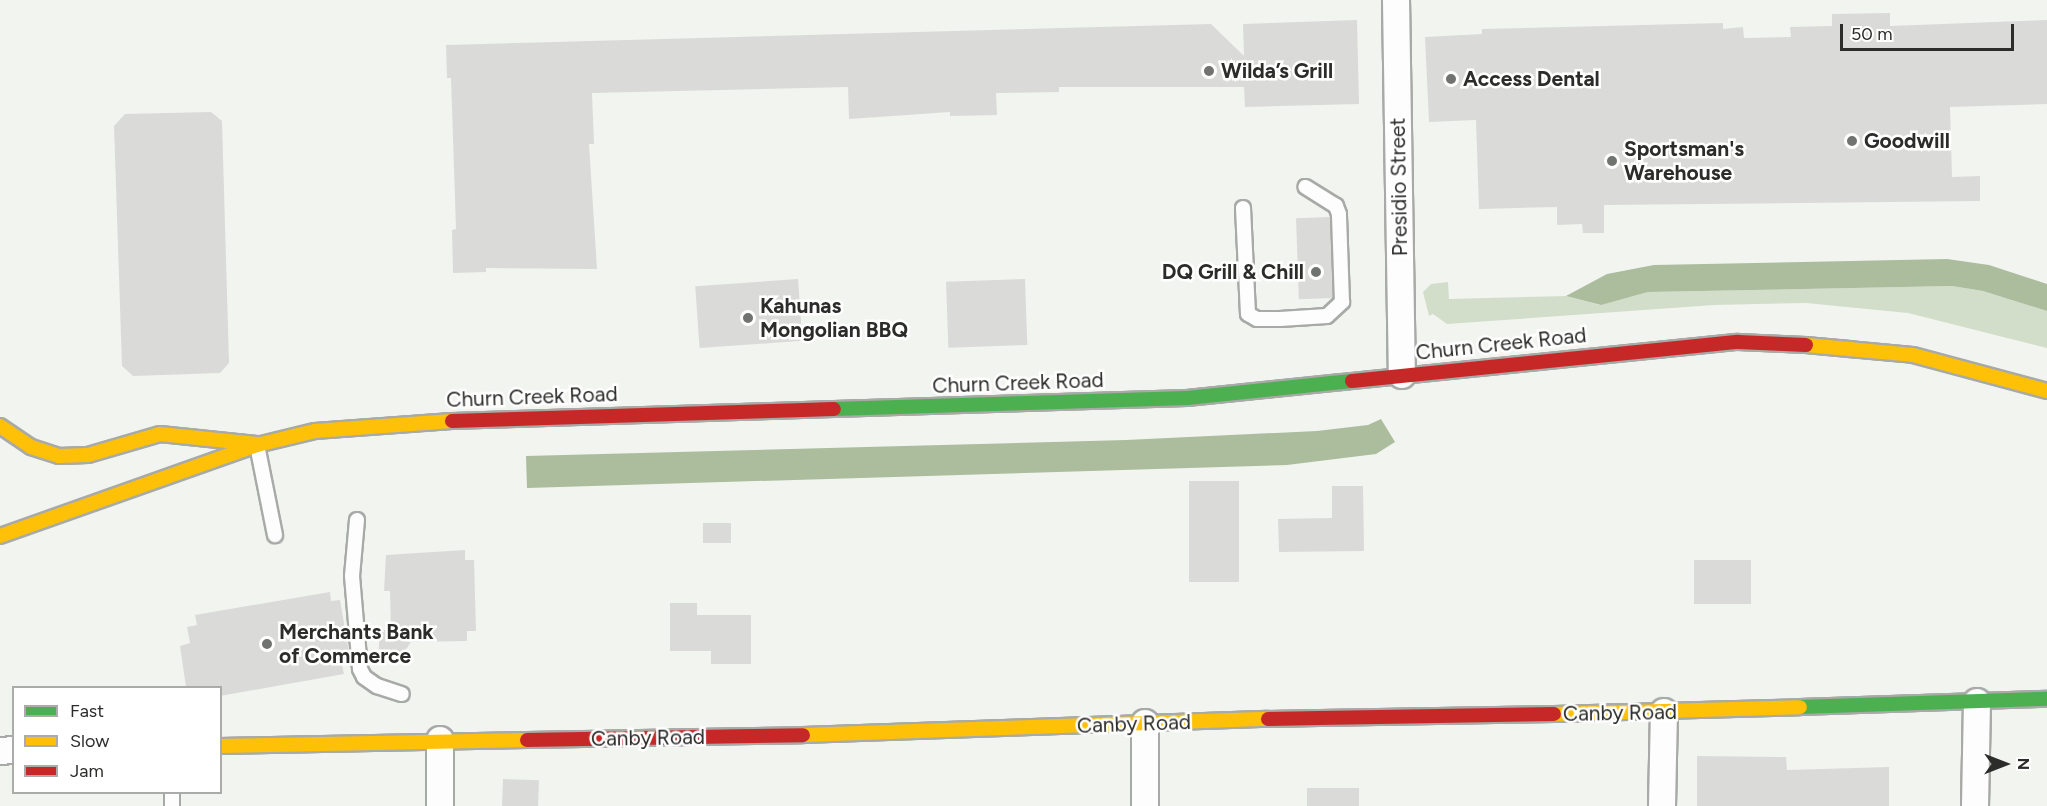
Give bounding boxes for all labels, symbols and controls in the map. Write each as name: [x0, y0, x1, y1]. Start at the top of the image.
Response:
scale bar: [1843, 12, 2017, 50]
text: 50 m: [1851, 23, 1893, 45]
place label: Wilda’s Grill: [1221, 58, 1333, 84]
marker: Wilda’s Grill: [1202, 64, 1216, 78]
place label: Access Dental: [1463, 66, 1600, 92]
marker: Access Dental: [1444, 72, 1458, 86]
street label: Presidio Street: [1385, 117, 1413, 257]
place label: Goodwill: [1864, 128, 1950, 154]
marker: Goodwill: [1845, 134, 1859, 148]
place label: Sportsman's Warehouse: [1624, 136, 1744, 186]
marker: Sportsman's Warehouse: [1605, 154, 1619, 168]
place label: DQ Grill & Chill: [1162, 259, 1304, 285]
marker: DQ Grill & Chill: [1309, 265, 1323, 279]
place label: Kahunas Mongolian BBQ: [760, 293, 908, 343]
marker: Kahunas Mongolian BBQ: [741, 311, 755, 325]
street label: Churn Creek Road: [1414, 323, 1588, 365]
street label: Churn Creek Road: [932, 367, 1104, 399]
street label: Churn Creek Road: [446, 381, 618, 413]
place label: Merchants Bank of Commerce: [279, 619, 434, 669]
marker: Merchants Bank of Commerce: [260, 637, 274, 651]
legend: [12, 686, 222, 794]
street label: Canby Road: [1563, 699, 1677, 727]
text: Fast: [70, 700, 104, 722]
street label: Canby Road: [1077, 709, 1191, 739]
street label: Canby Road: [591, 724, 705, 752]
text: Slow: [70, 730, 109, 752]
north arrow: [1975, 734, 2035, 794]
text: N: [2014, 758, 2033, 770]
text: Jam: [70, 760, 104, 782]

